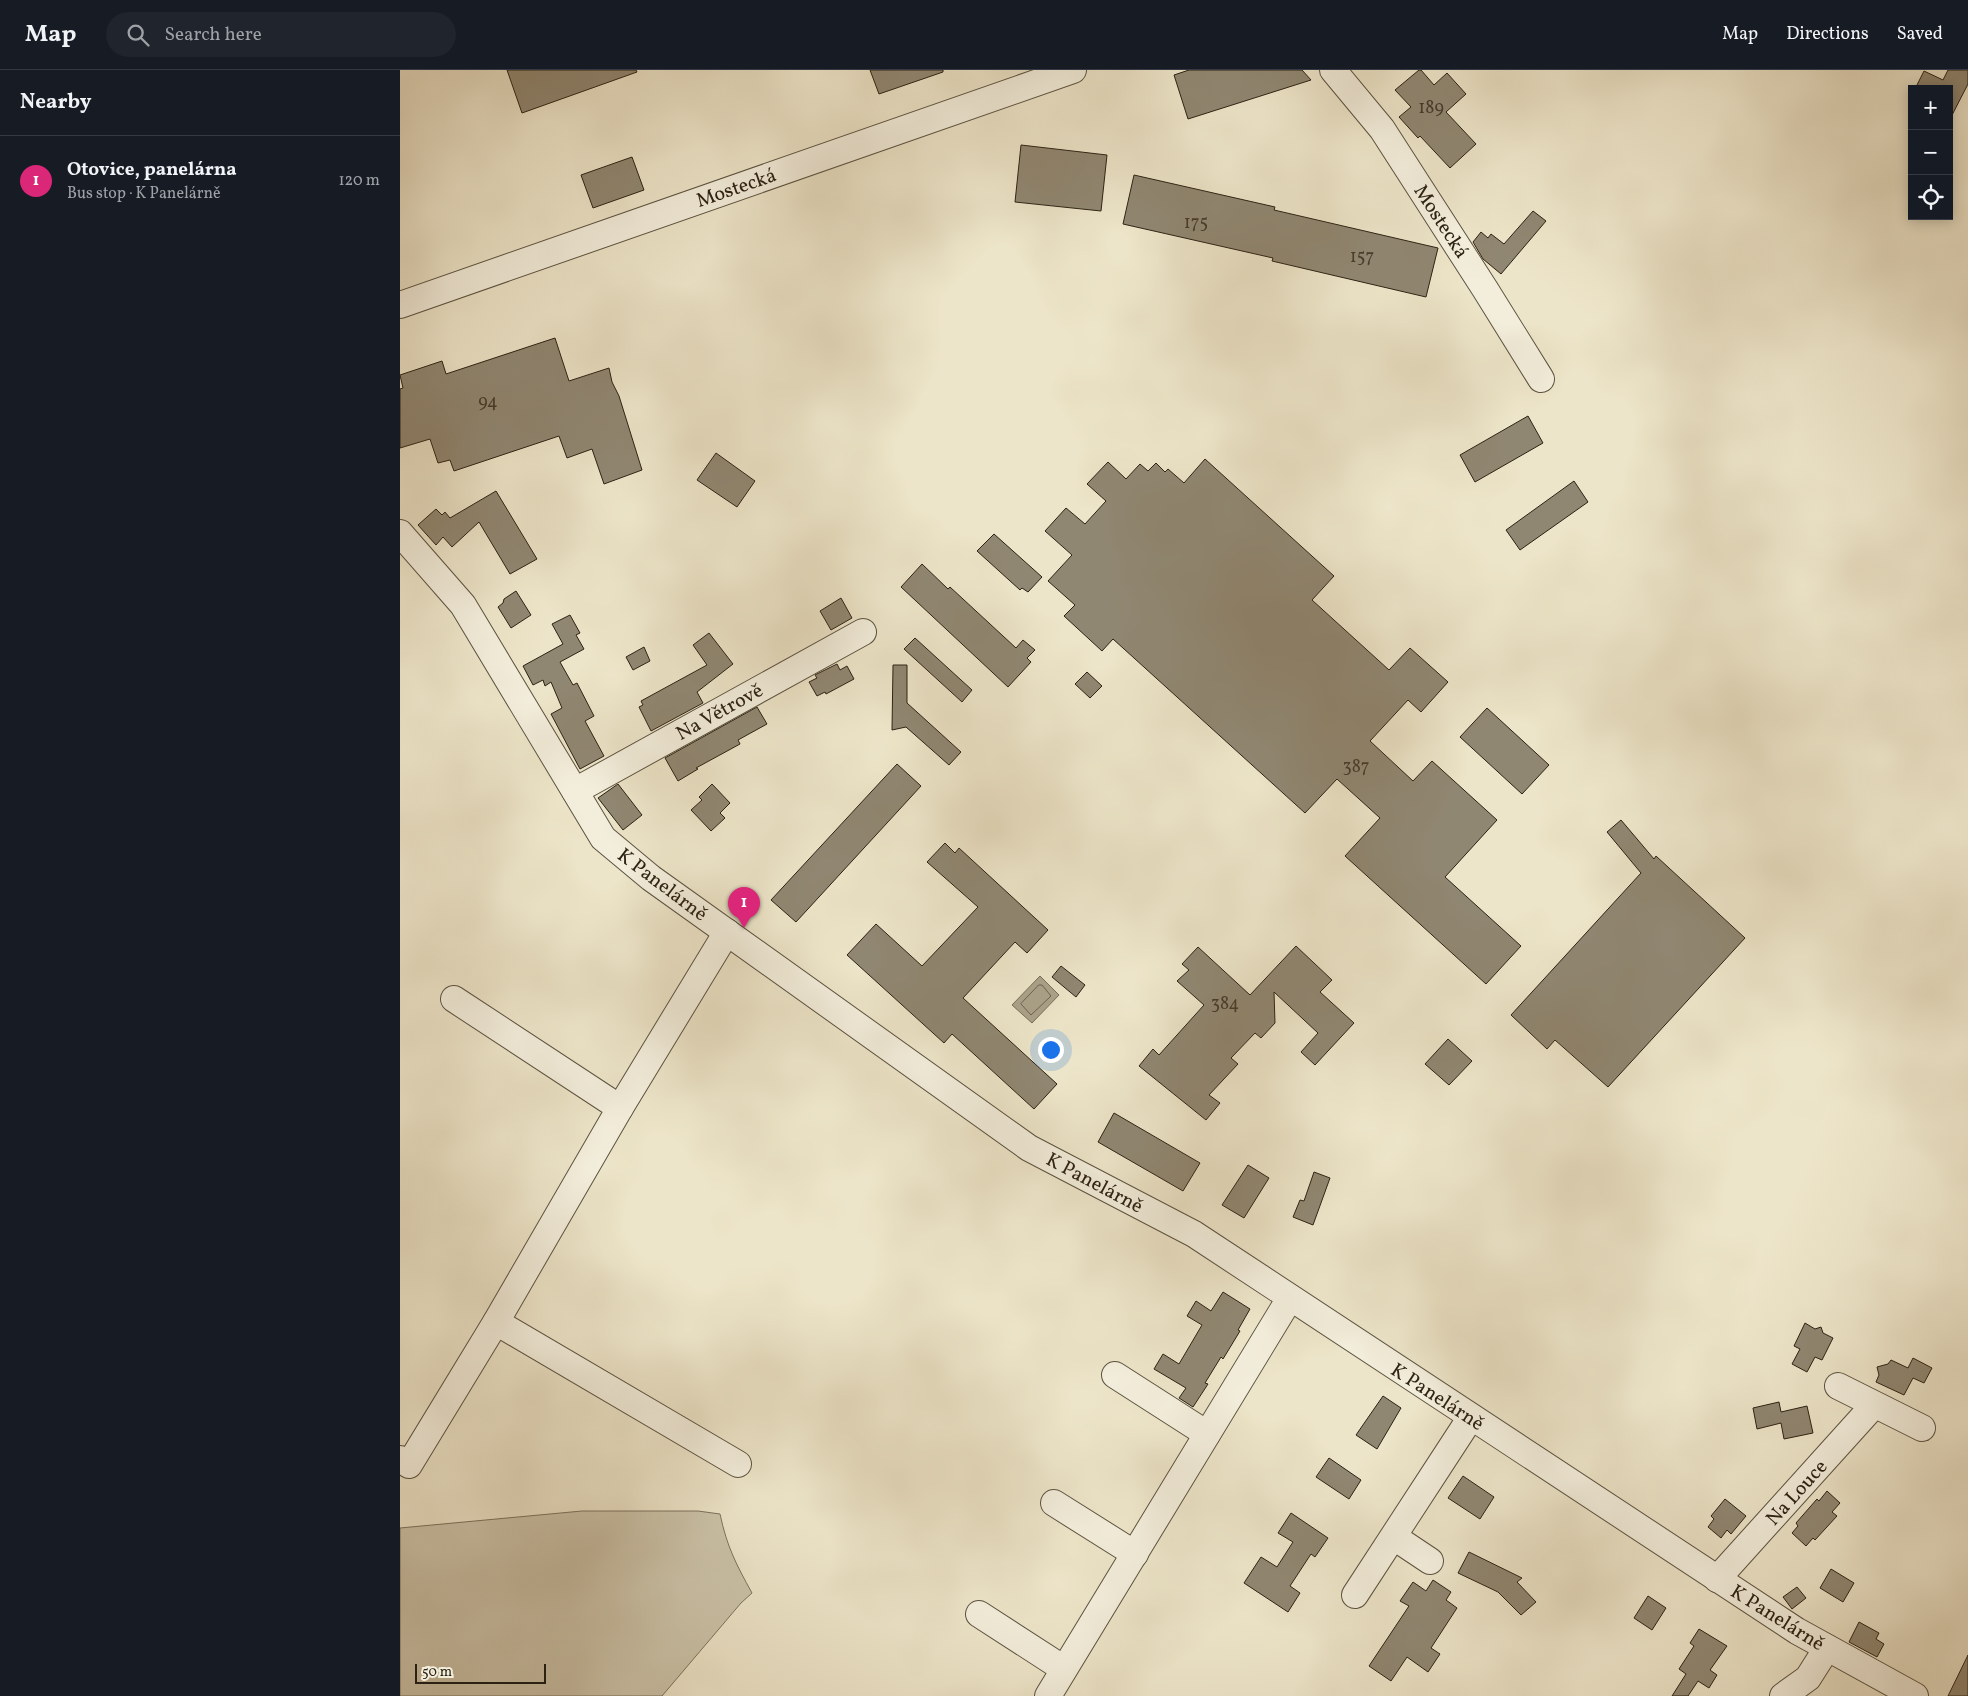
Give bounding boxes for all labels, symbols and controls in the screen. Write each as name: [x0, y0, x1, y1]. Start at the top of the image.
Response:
search box: [106, 12, 456, 57]
text: Map: [25, 18, 76, 52]
icon: search: [124, 21, 152, 49]
text: Search here: [164, 22, 262, 48]
text: Map: [1722, 22, 1758, 47]
text: Directions: [1786, 22, 1869, 47]
text: Saved: [1897, 22, 1943, 47]
map controls: [1908, 85, 1953, 220]
button: +: [1908, 85, 1953, 130]
text: Nearby: [20, 88, 91, 117]
house number: 189: [1418, 96, 1444, 121]
button: −: [1908, 130, 1953, 175]
text: Otovice, panelárna: [67, 157, 237, 183]
street label: Mostecká: [693, 162, 780, 216]
text: 1: [33, 170, 39, 192]
text: 120 m: [338, 170, 380, 192]
button: locate: [1908, 175, 1953, 220]
street label: Mostecká: [1406, 180, 1475, 265]
text: Bus stop · K Panelárně: [67, 183, 221, 205]
house number: 175: [1184, 211, 1208, 236]
house number: 157: [1350, 245, 1374, 270]
house number: 94: [478, 390, 498, 415]
street label: Na Větrově: [671, 677, 769, 748]
house number: 387: [1342, 755, 1370, 780]
street label: K Panelárně: [611, 842, 713, 929]
pin: 1: [728, 887, 760, 928]
house number: 384: [1211, 992, 1239, 1017]
your location: [1038, 1037, 1064, 1063]
street label: K Panelárně: [1041, 1146, 1148, 1221]
street label: K Panelárně: [1385, 1357, 1489, 1438]
street label: Na Louce: [1760, 1454, 1835, 1533]
street label: K Panelárně: [1724, 1579, 1829, 1659]
scale bar: [415, 1661, 546, 1684]
text: 50 m: [422, 1663, 452, 1682]

